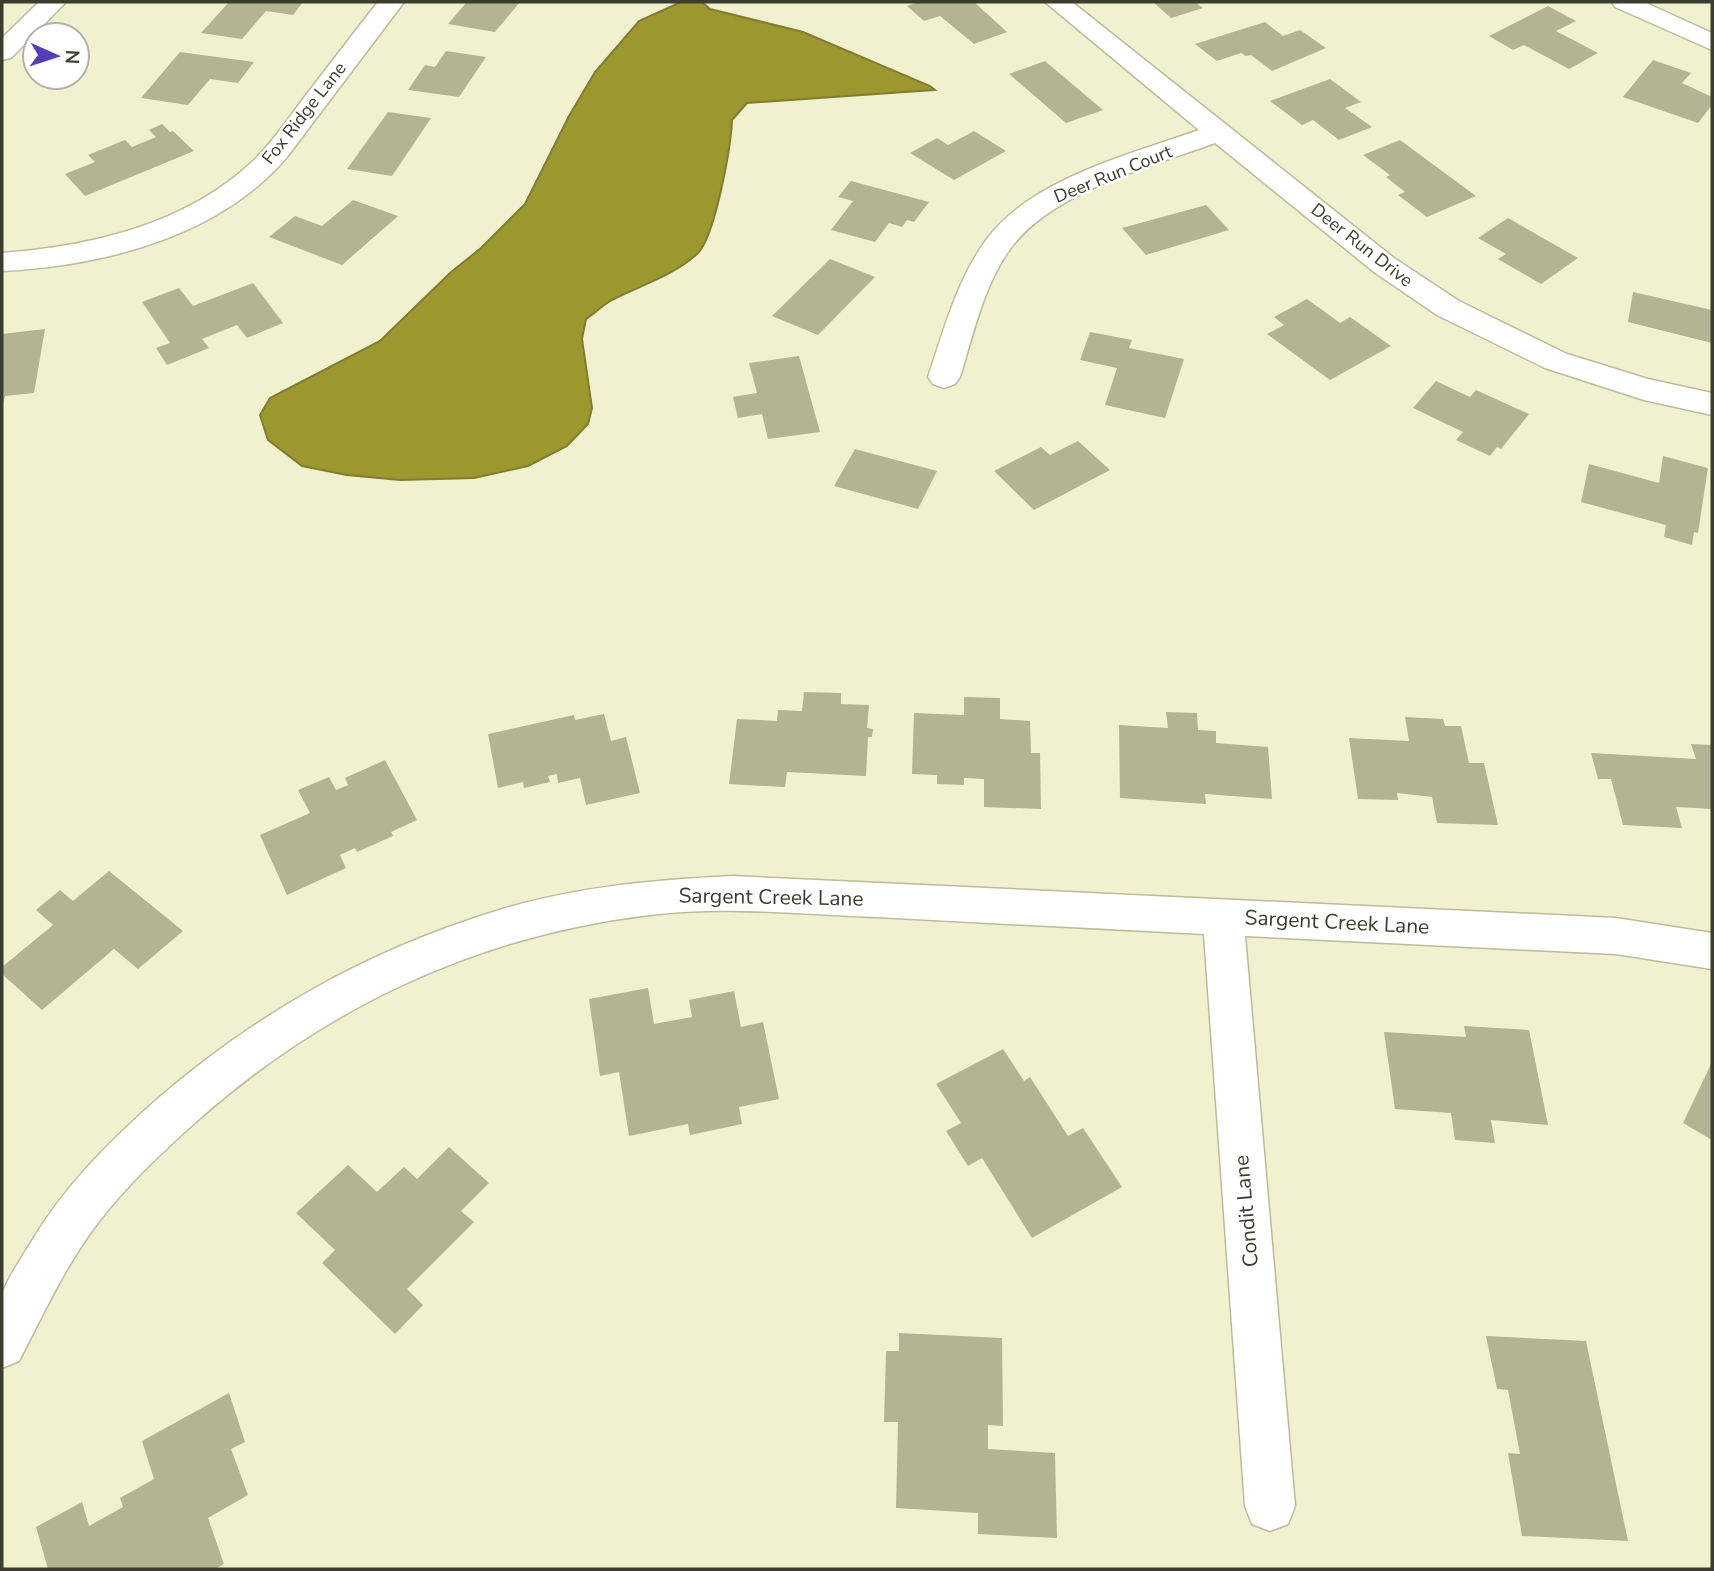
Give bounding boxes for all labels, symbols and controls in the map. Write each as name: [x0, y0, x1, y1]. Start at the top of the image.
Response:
north arrow: [21, 21, 91, 91]
text: N: [59, 49, 85, 65]
street label: Fox Ridge Lane: [256, 57, 352, 169]
street label: Deer Run Court: [1050, 139, 1176, 209]
street label: Deer Run Drive: [1306, 198, 1418, 292]
street label: Sargent Creek Lane: [678, 881, 864, 913]
street label: Sargent Creek Lane: [1244, 903, 1430, 941]
street label: Condit Lane: [1227, 1154, 1265, 1268]

